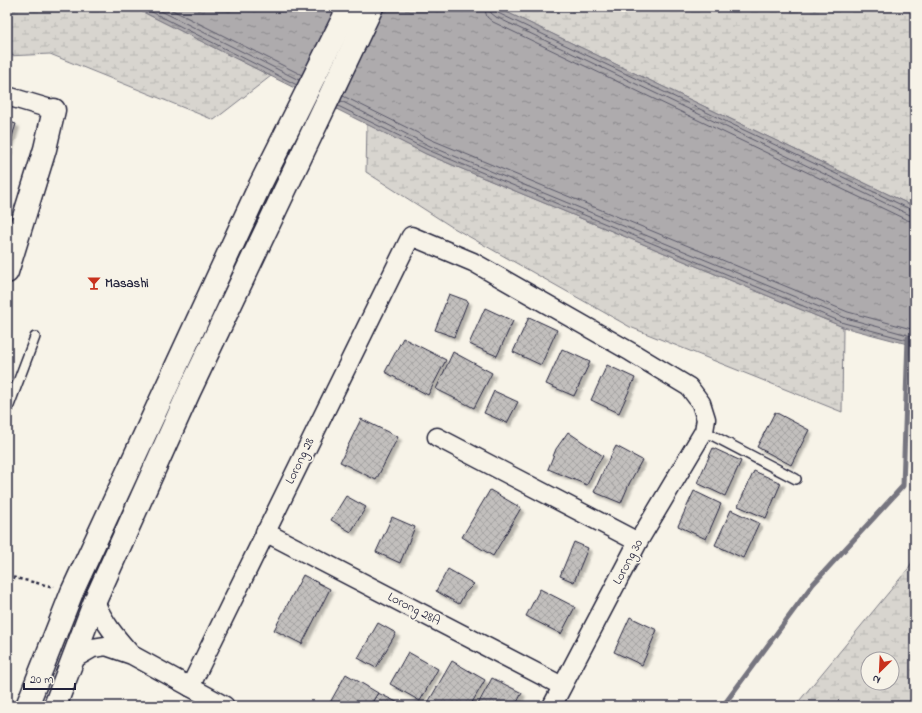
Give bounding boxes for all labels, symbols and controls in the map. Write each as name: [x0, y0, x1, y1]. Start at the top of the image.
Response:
place label: Masashi: [105, 274, 149, 293]
bar icon: Masashi: [86, 275, 102, 291]
street label: Lorong 28: [281, 435, 320, 488]
street label: Lorong 30: [608, 536, 649, 588]
street label: Lorong 28A: [384, 588, 444, 631]
north arrow: [860, 651, 900, 691]
scale bar: [24, 665, 75, 691]
text: N: [870, 670, 883, 688]
text: 20 m: [30, 671, 53, 689]

